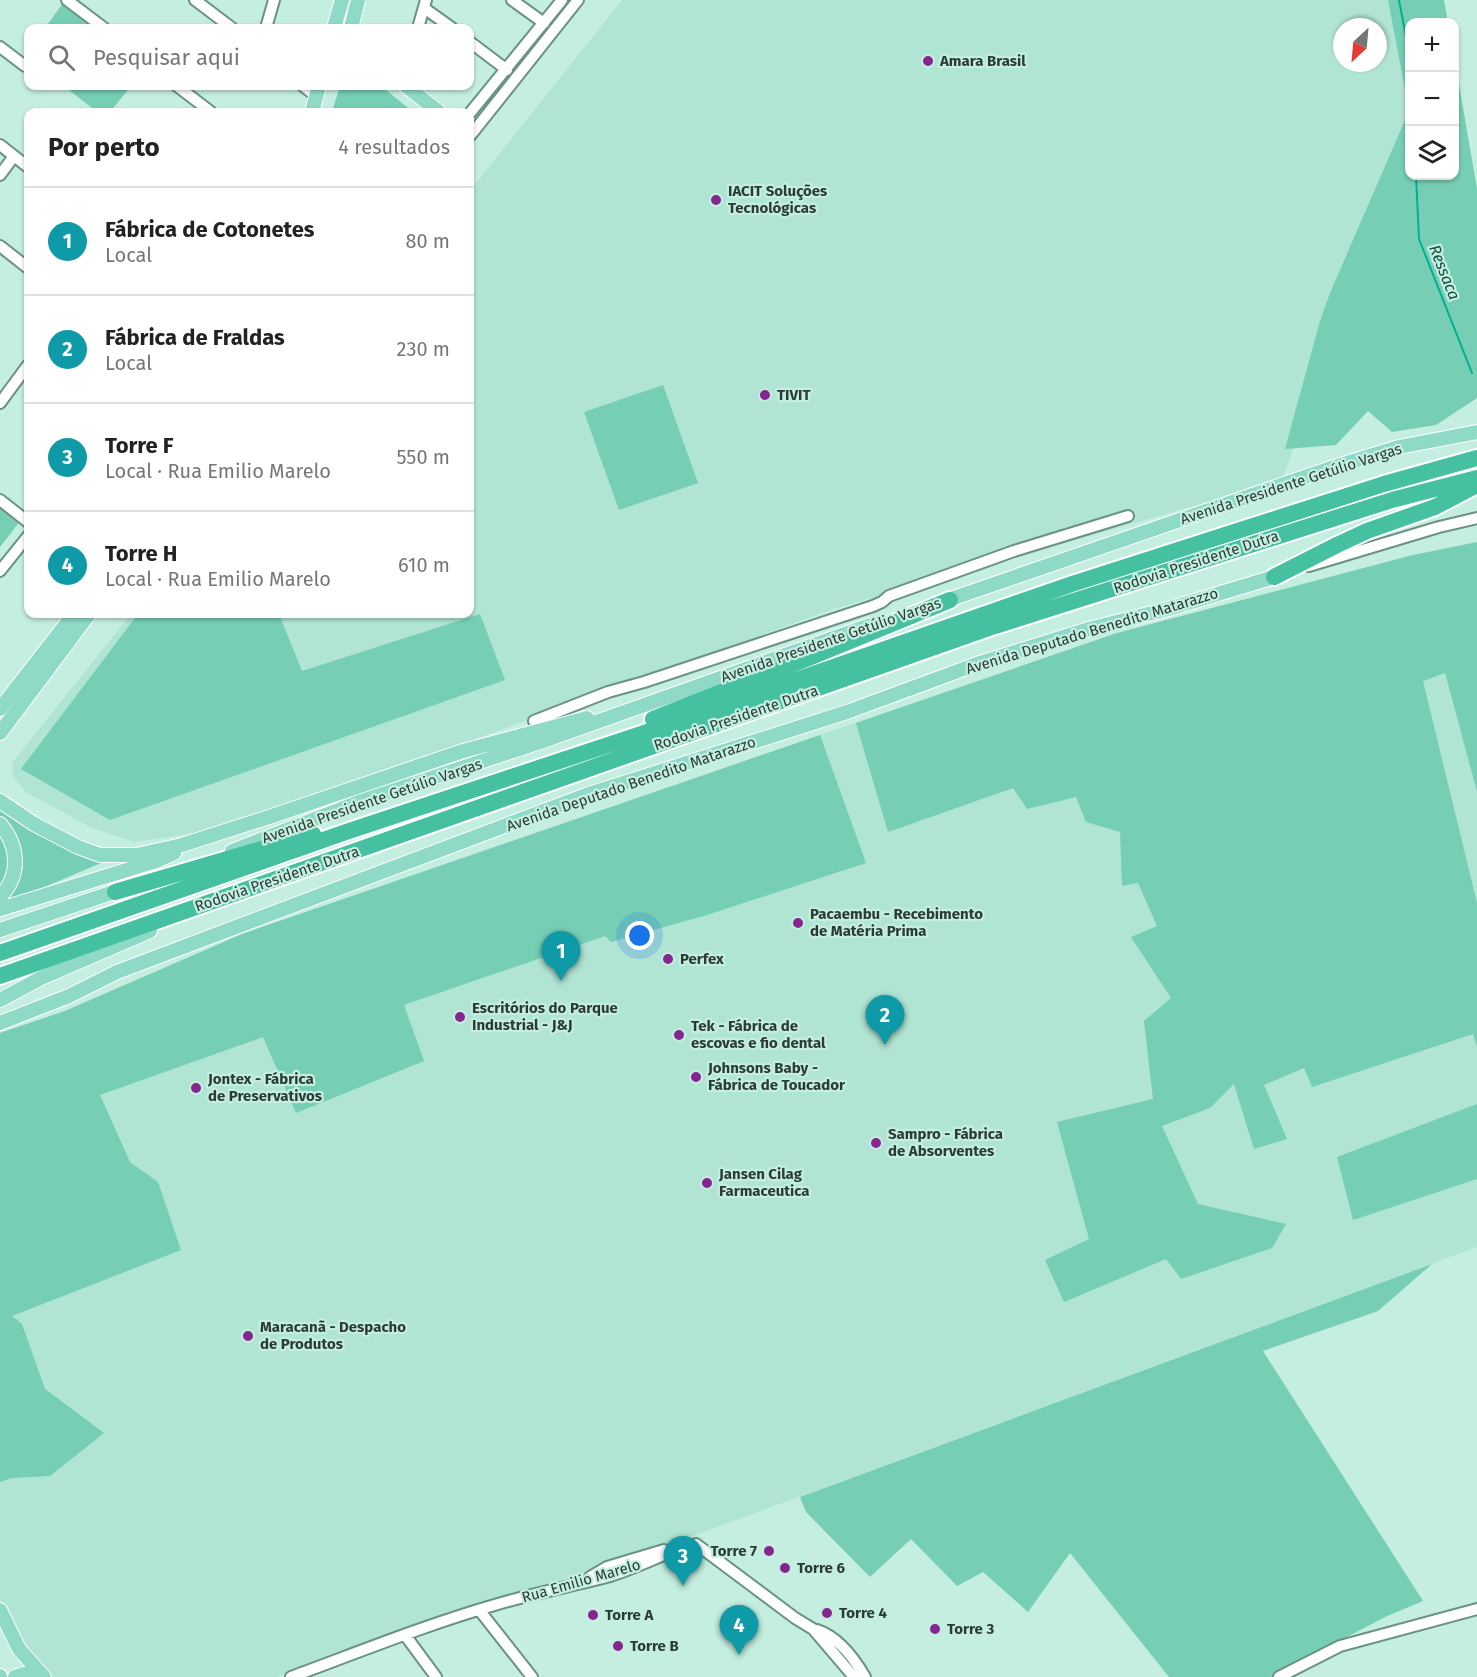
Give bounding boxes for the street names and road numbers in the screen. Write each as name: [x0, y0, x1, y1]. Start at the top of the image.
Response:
street label: Avenida Presidente Getúlio Vargas: [1178, 440, 1404, 528]
street label: Rodovia Presidente Dutra: [1111, 527, 1281, 597]
street label: Avenida Deputado Benedito Matarazzo: [964, 584, 1220, 678]
street label: Avenida Presidente Getúlio Vargas: [718, 594, 944, 686]
street label: Rodovia Presidente Dutra: [651, 681, 821, 755]
street label: Avenida Deputado Benedito Matarazzo: [504, 733, 758, 835]
street label: Avenida Presidente Getúlio Vargas: [259, 755, 485, 847]
street label: Rodovia Presidente Dutra: [192, 842, 362, 916]
street label: Rua Emilio Marelo: [520, 1555, 642, 1607]

